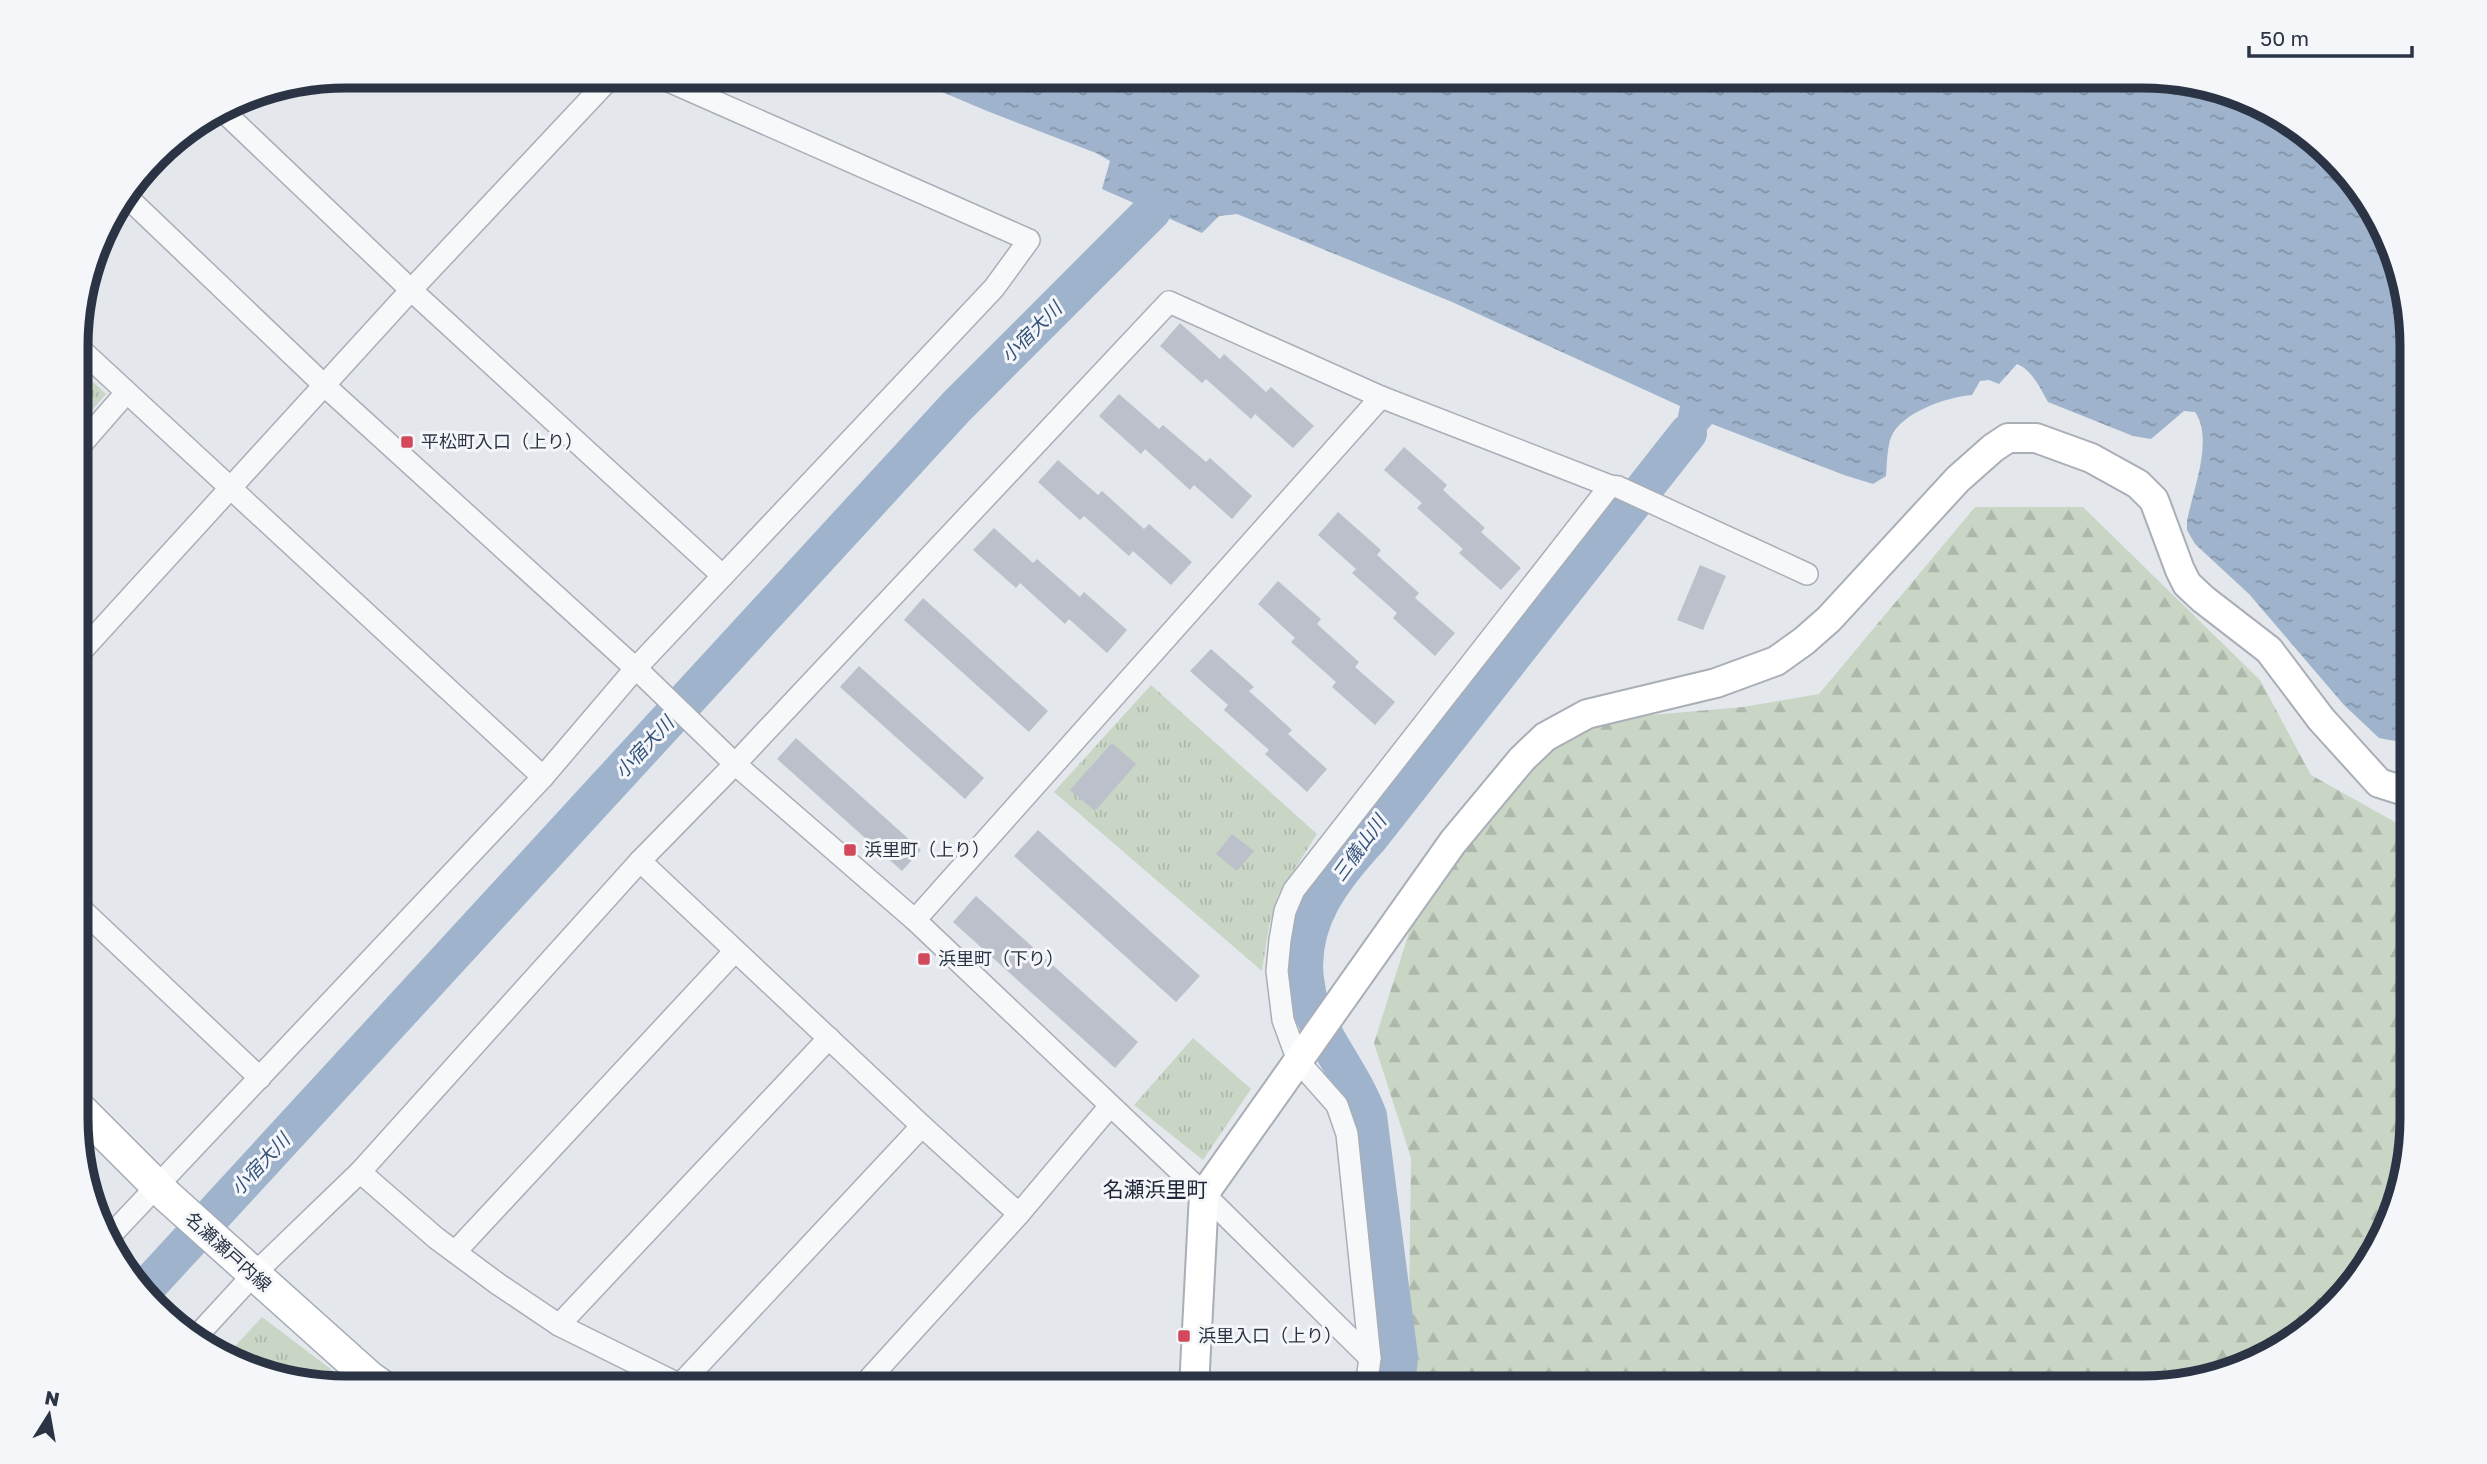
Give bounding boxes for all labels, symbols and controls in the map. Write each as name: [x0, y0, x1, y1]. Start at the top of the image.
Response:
scale bar: [2249, 14, 2412, 58]
text: 50 m: [2260, 25, 2309, 51]
water label: 小宿大川: [996, 295, 1067, 367]
place label: 平松町入口（上り）: [421, 430, 583, 452]
marker: 平松町入口（上り）: [399, 434, 415, 450]
water label: 小宿大川: [609, 710, 679, 782]
water label: 三儀山川: [1327, 809, 1391, 885]
place label: 浜里町（上り）: [864, 838, 990, 860]
marker: 浜里町（上り）: [842, 842, 858, 858]
place label: 浜里町（下り）: [938, 947, 1064, 969]
marker: 浜里町（下り）: [916, 951, 932, 967]
water label: 小宿大川: [225, 1127, 295, 1199]
district label: 名瀬浜里町: [1103, 1176, 1208, 1202]
street label: 名瀬瀬戸内線: [181, 1207, 276, 1296]
place label: 浜里入口（上り）: [1198, 1324, 1342, 1346]
marker: 浜里入口（上り）: [1176, 1328, 1192, 1344]
north arrow: [14, 1380, 84, 1450]
text: N: [43, 1385, 62, 1410]

